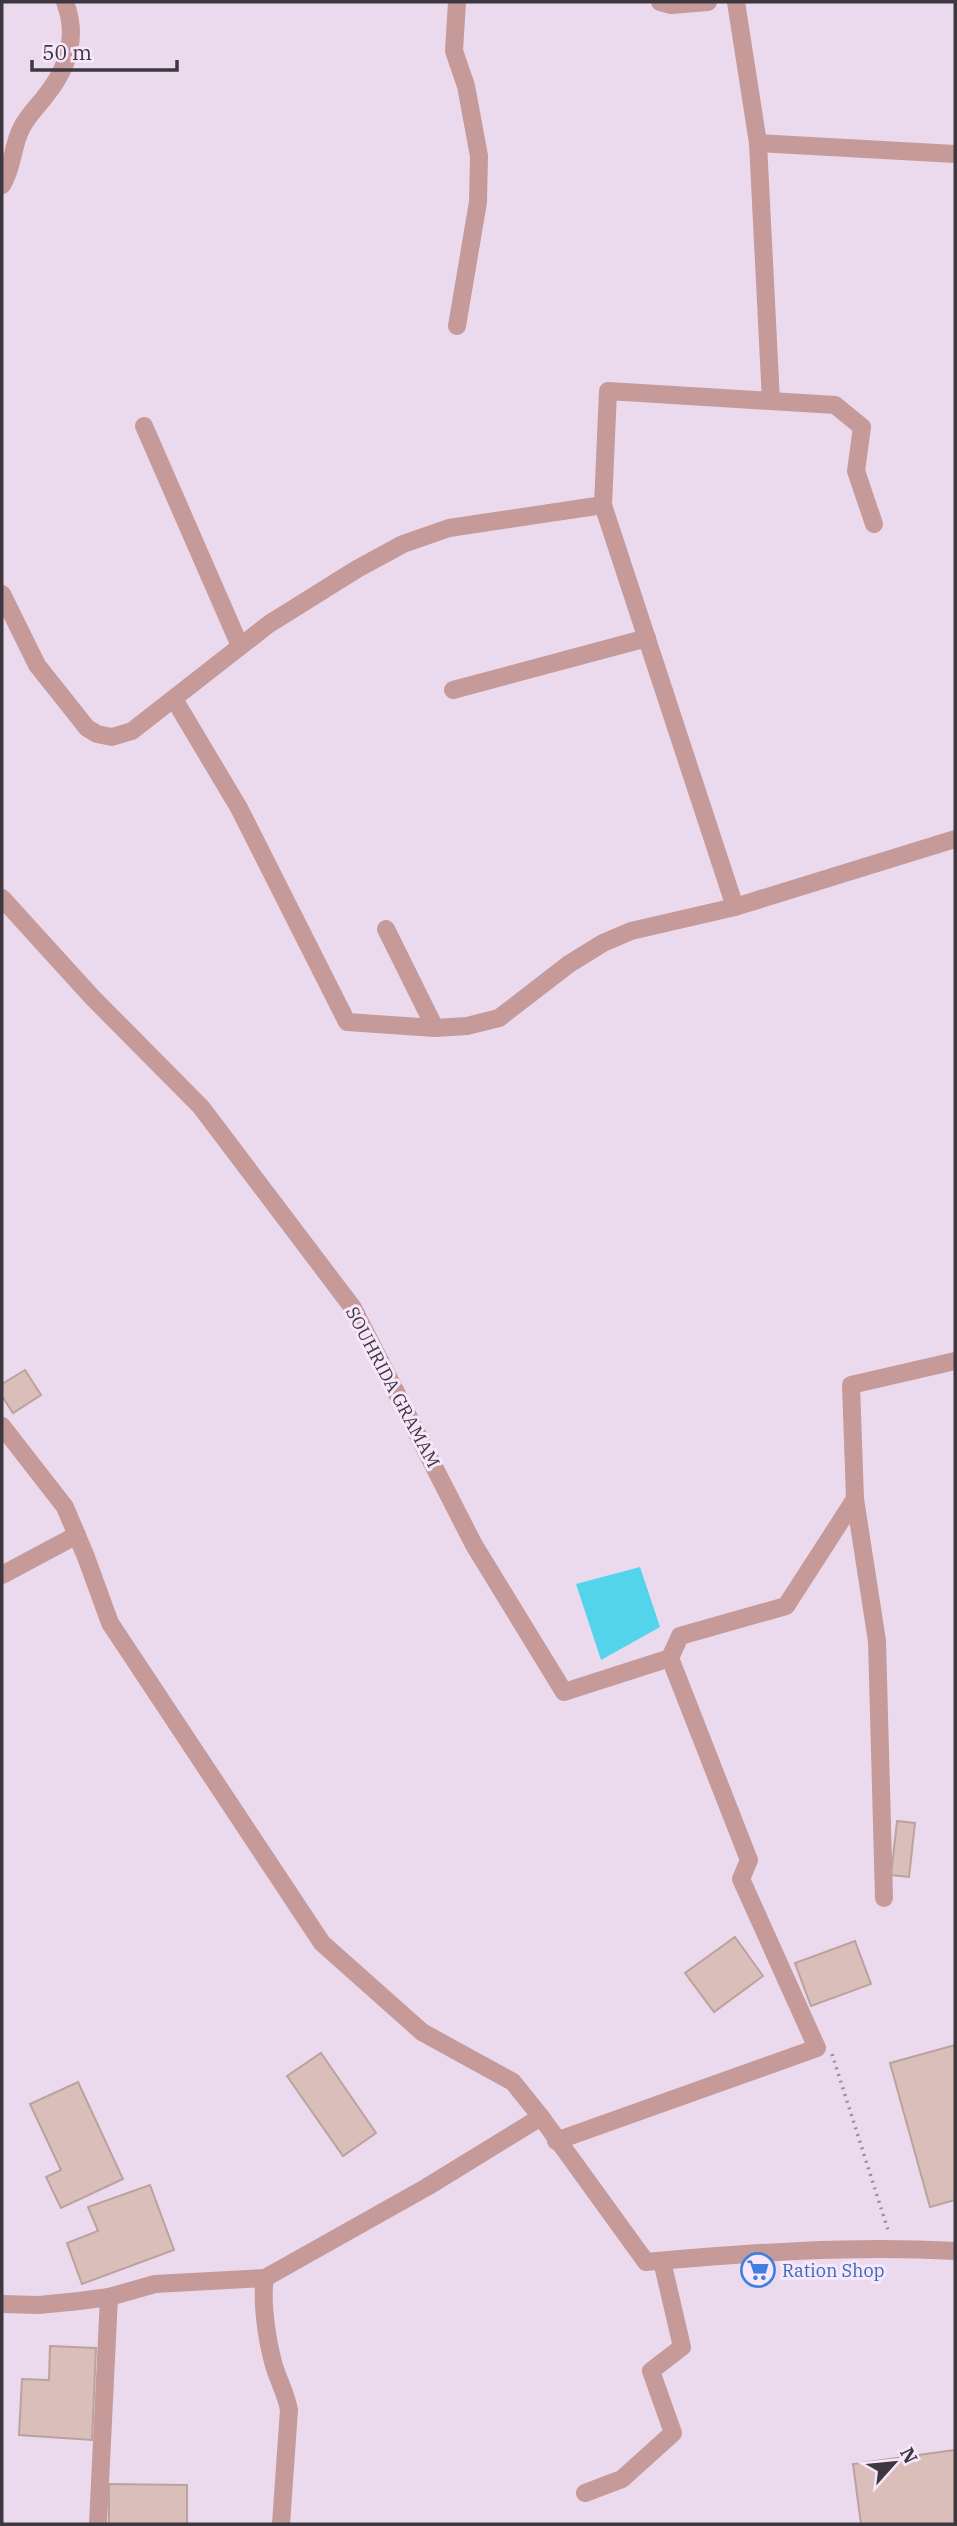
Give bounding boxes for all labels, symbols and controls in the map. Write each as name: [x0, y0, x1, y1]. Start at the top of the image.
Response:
scale bar: [32, 28, 177, 72]
text: 50 m: [42, 38, 92, 66]
street label: SOUHRIDA GRAMAM: [341, 1302, 445, 1472]
supermarket icon: Ration Shop: [739, 2251, 777, 2289]
place label: Ration Shop: [782, 2259, 885, 2282]
north arrow: [859, 2428, 929, 2498]
text: N: [895, 2443, 923, 2467]

